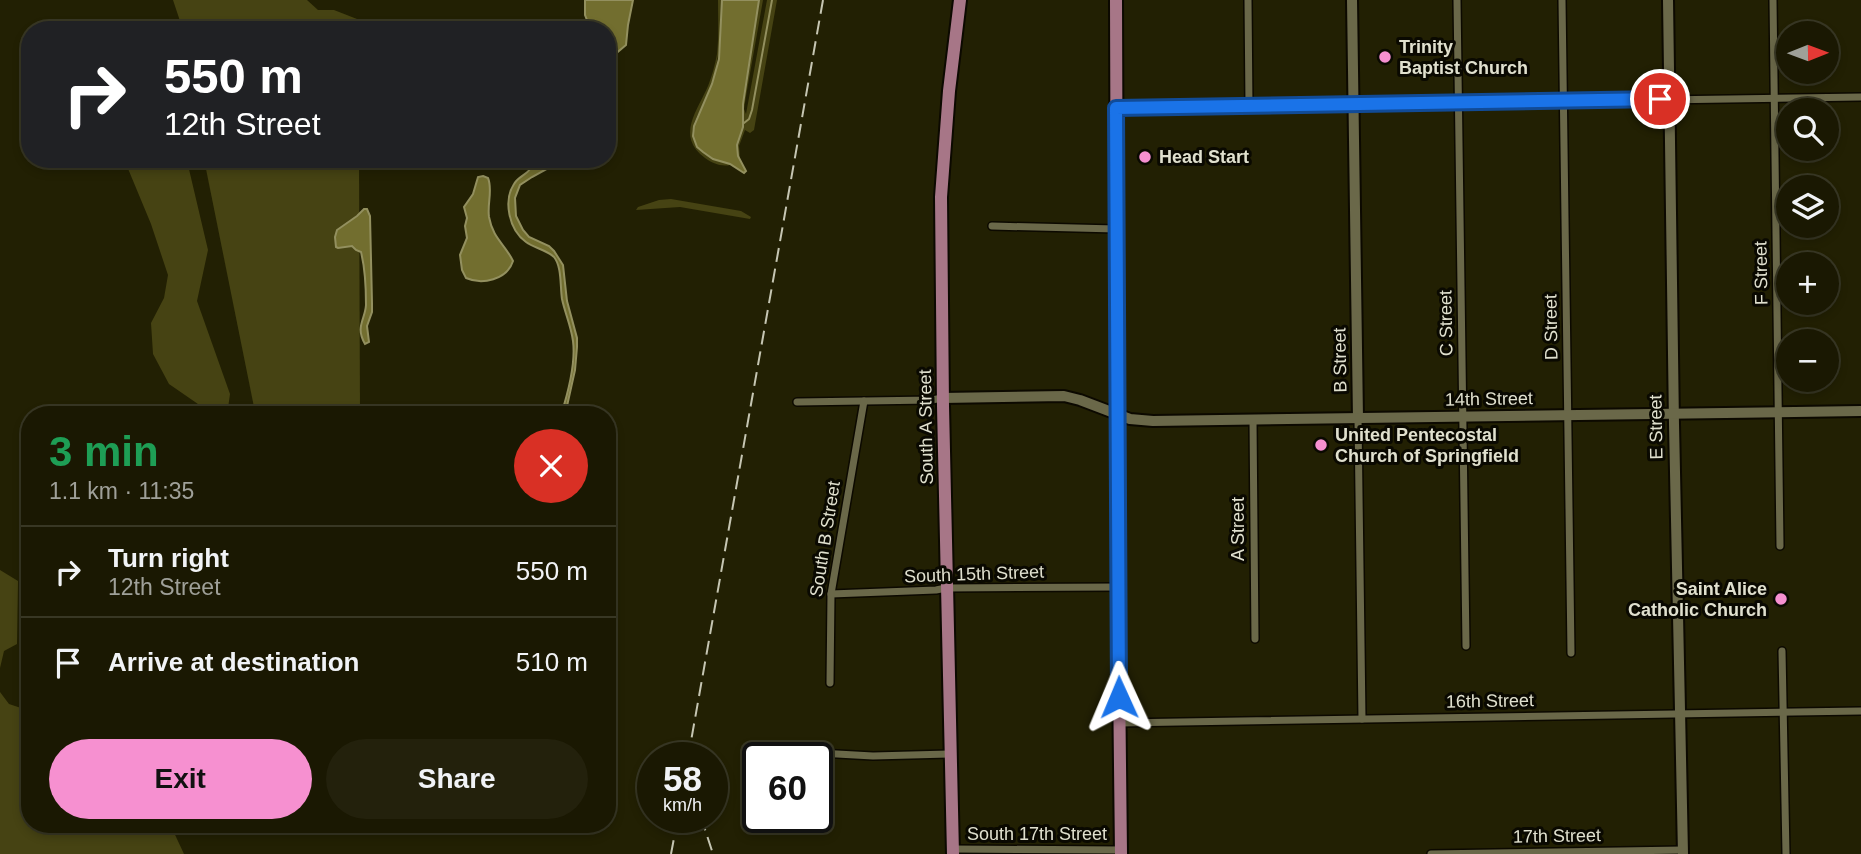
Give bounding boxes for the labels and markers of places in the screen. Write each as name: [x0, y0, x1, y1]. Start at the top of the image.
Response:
place label: Trinity Baptist Church: [1399, 37, 1528, 78]
marker: Trinity Baptist Church: [1377, 49, 1393, 65]
pin: [1630, 69, 1690, 129]
place label: Head Start: [1159, 147, 1249, 167]
marker: Head Start: [1137, 149, 1153, 165]
place label: United Pentecostal Church of Springfield: [1335, 425, 1519, 466]
marker: United Pentecostal Church of Springfield: [1313, 437, 1329, 453]
place label: Saint Alice Catholic Church: [1628, 579, 1767, 620]
marker: Saint Alice Catholic Church: [1773, 591, 1789, 607]

